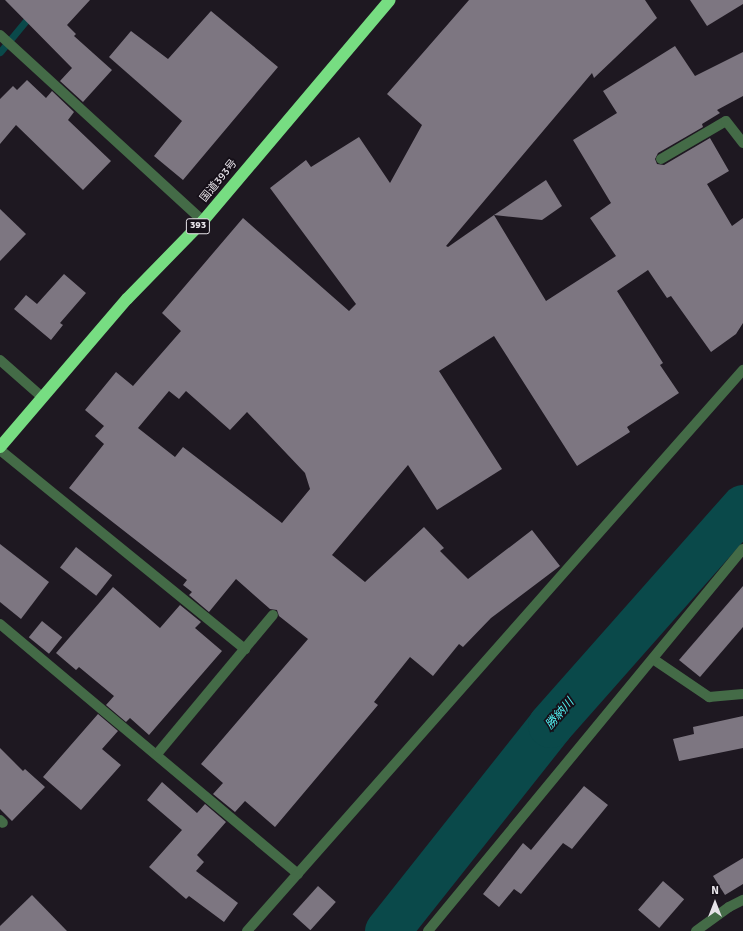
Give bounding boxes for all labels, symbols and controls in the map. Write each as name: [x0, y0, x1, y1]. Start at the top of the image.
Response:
street label: 国道393号: [198, 157, 240, 205]
road number: 393: [185, 218, 211, 234]
water label: 勝納川: [543, 696, 577, 732]
north arrow: [695, 883, 735, 923]
text: N: [711, 884, 719, 897]

